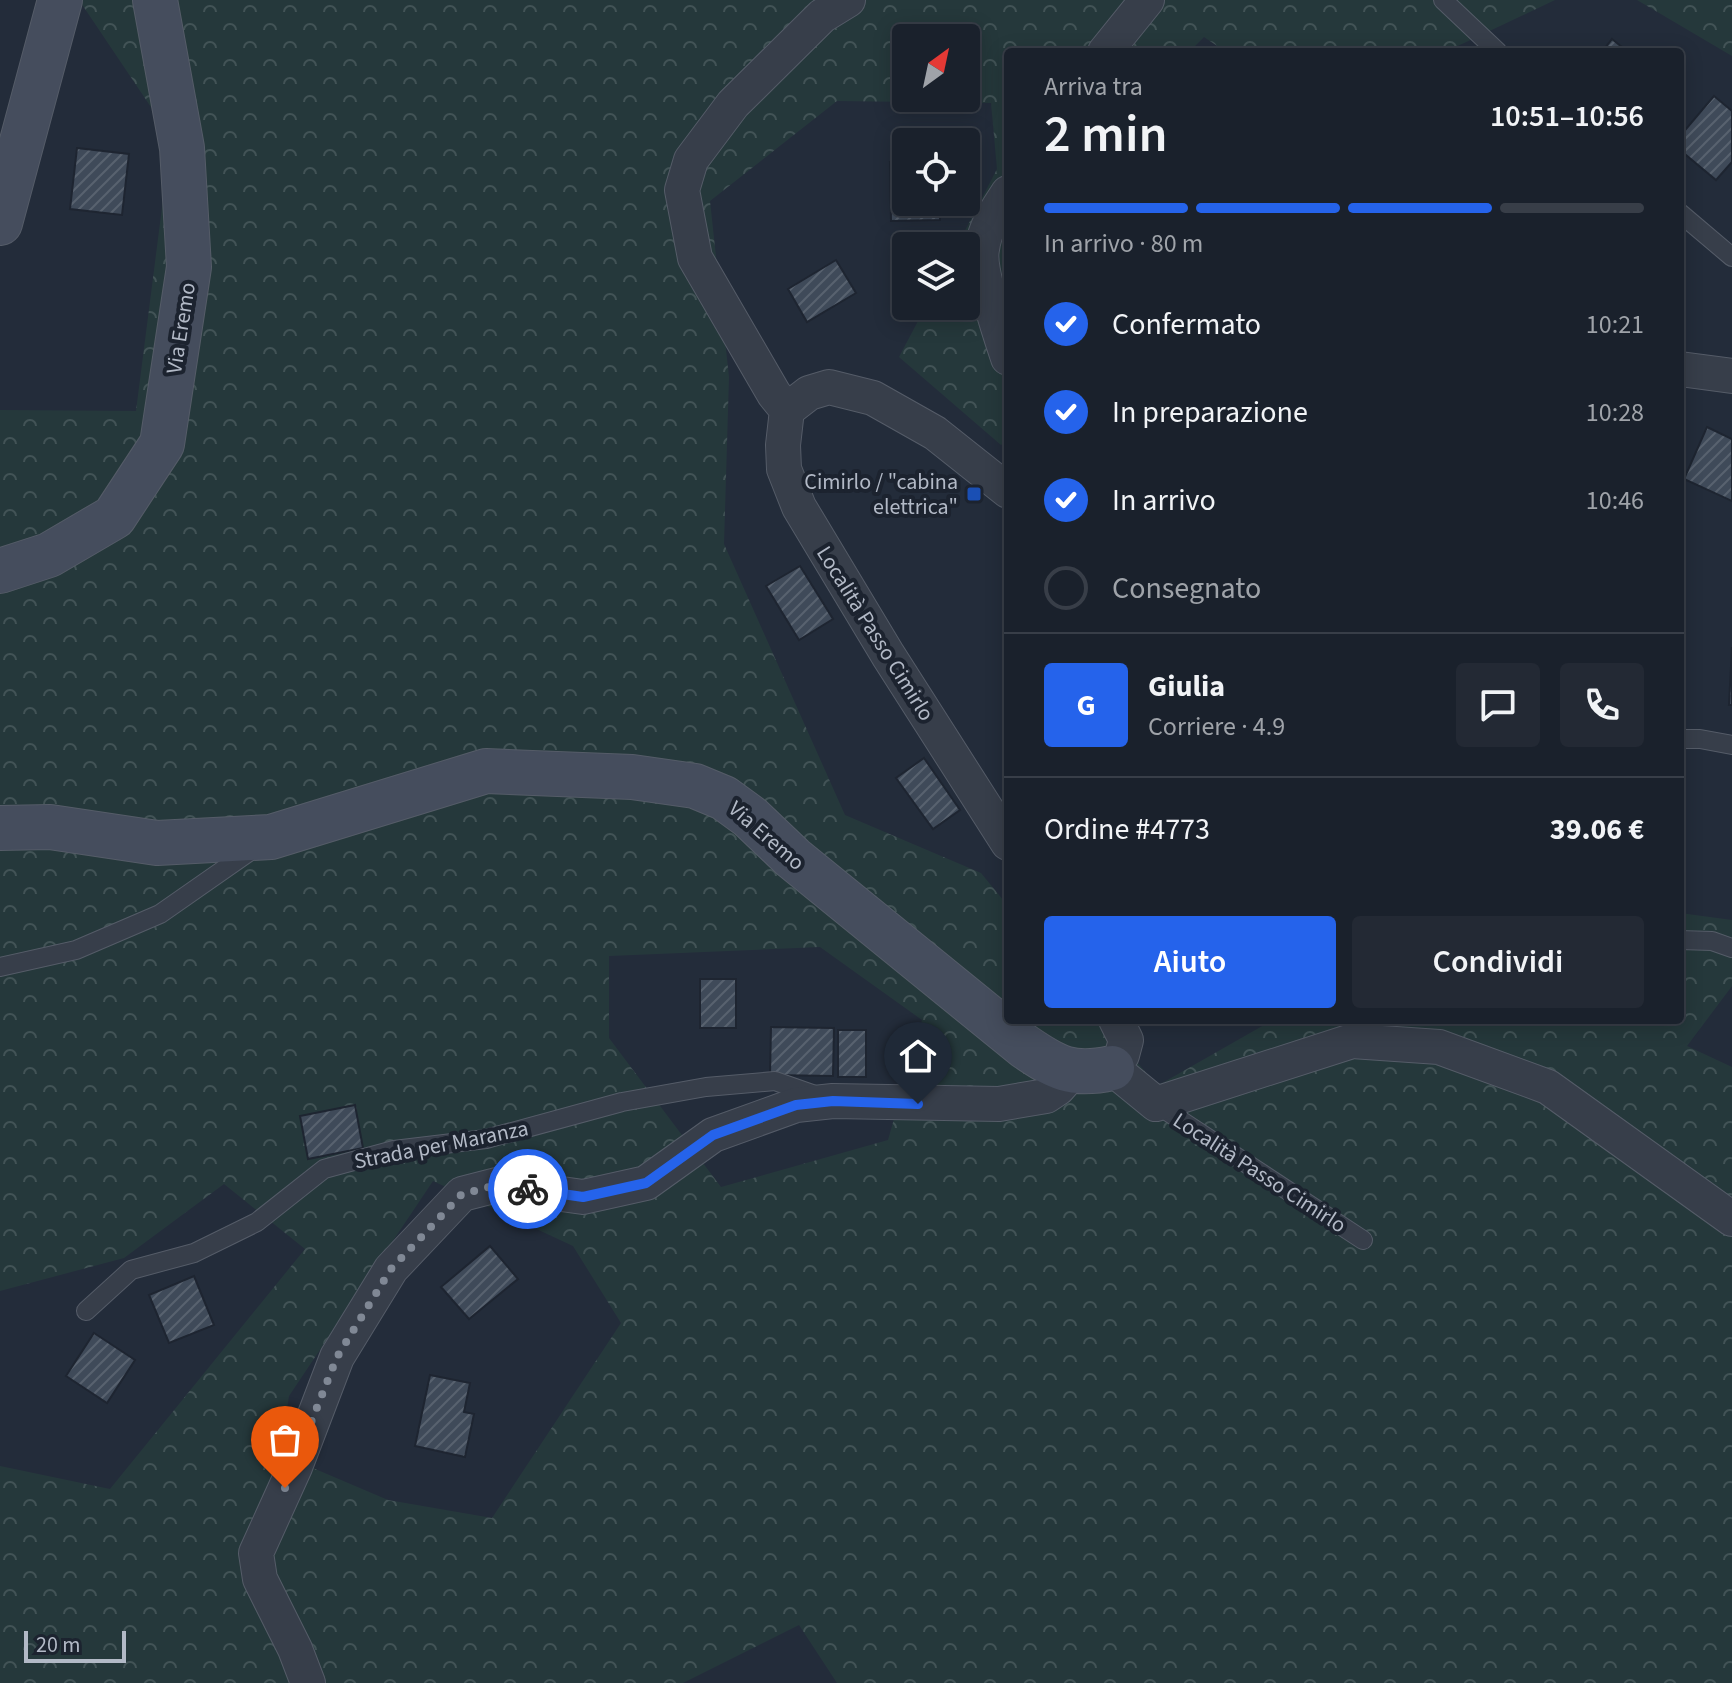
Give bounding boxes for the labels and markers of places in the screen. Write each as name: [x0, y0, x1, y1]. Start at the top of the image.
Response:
place label: Cimirlo / "cabina elettrica": [804, 466, 958, 523]
marker: Cimirlo / "cabina elettrica": [965, 485, 983, 503]
pin: [884, 1022, 952, 1104]
pin: [251, 1406, 319, 1488]

